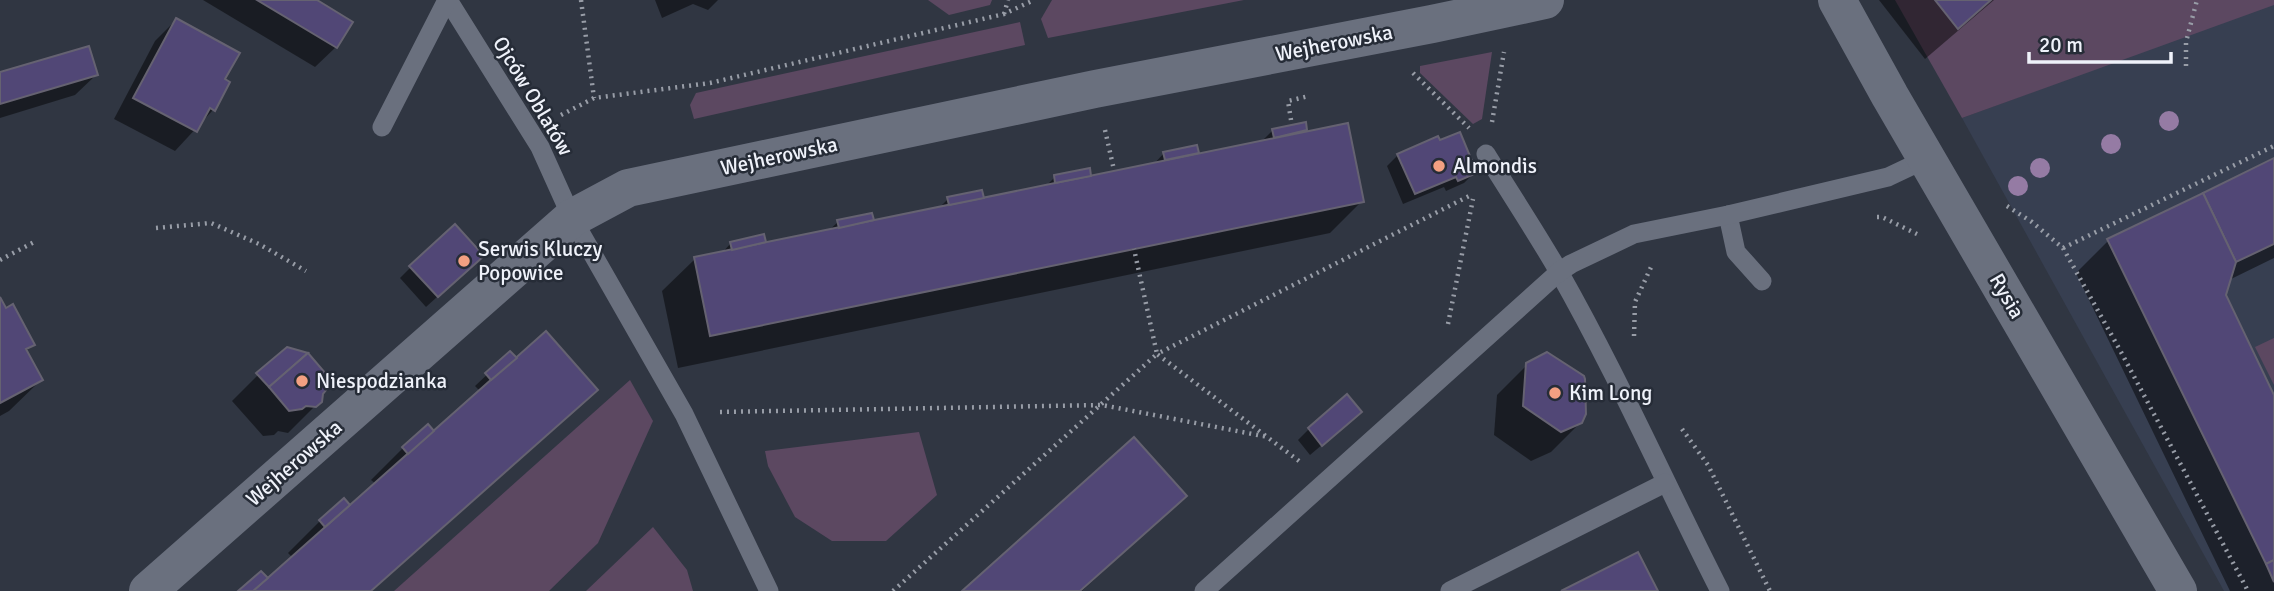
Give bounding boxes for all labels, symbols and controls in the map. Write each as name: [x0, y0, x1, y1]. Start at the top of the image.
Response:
street label: Wejherowska: [1273, 19, 1395, 67]
scale bar: [2029, 21, 2171, 65]
street label: Ojców Oblatów: [487, 32, 579, 160]
text: 20 m: [2039, 32, 2083, 58]
street label: Wejherowska: [718, 131, 840, 181]
place label: Almondis: [1453, 153, 1537, 179]
marker: Almondis: [1431, 158, 1447, 174]
place label: Serwis Kluczy Popowice: [478, 236, 602, 286]
marker: Serwis Kluczy Popowice: [456, 253, 472, 269]
street label: Rysia: [1984, 269, 2030, 323]
place label: Niespodzianka: [316, 368, 447, 394]
marker: Niespodzianka: [294, 373, 310, 389]
place label: Kim Long: [1569, 380, 1652, 406]
marker: Kim Long: [1547, 385, 1563, 401]
street label: Wejherowska: [241, 414, 347, 512]

